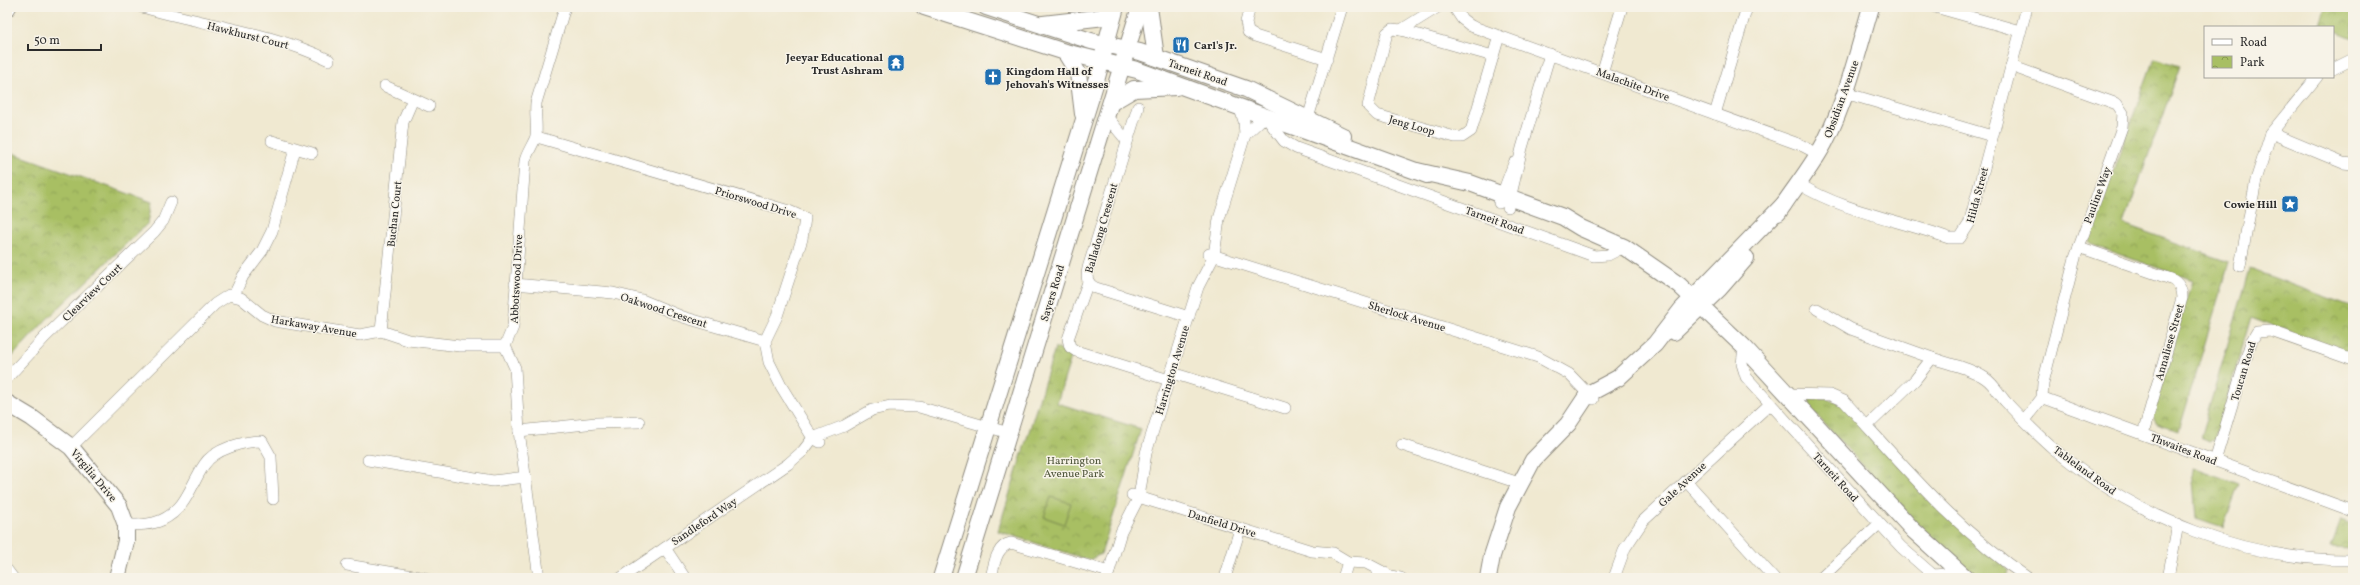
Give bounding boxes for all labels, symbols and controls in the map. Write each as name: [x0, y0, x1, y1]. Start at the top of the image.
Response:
street label: Hawkhurst Court: [205, 19, 290, 54]
scale bar: [28, 26, 101, 52]
legend: [2204, 26, 2334, 78]
text: 50 m: [34, 33, 60, 49]
restaurant icon: Carl's Jr.: [1171, 35, 1191, 55]
text: Road: [2240, 35, 2267, 51]
place label: Carl's Jr.: [1194, 39, 1237, 54]
place label: Jeeyar Educational Trust Ashram: [785, 51, 883, 79]
temple icon: Jeeyar Educational Trust Ashram: [886, 53, 906, 73]
text: Park: [2240, 55, 2265, 71]
street label: Tarneit Road: [1166, 56, 1229, 91]
street label: Obsidian Avenue: [1821, 59, 1863, 141]
place label: Kingdom Hall of Jehovah's Witnesses: [1005, 65, 1109, 93]
street label: Malachite Drive: [1594, 65, 1671, 106]
church icon: Kingdom Hall of Jehovah's Witnesses: [983, 67, 1003, 87]
street label: Jeng Loop: [1387, 113, 1436, 140]
street label: Pauline Way: [2081, 165, 2116, 226]
street label: Hilda Street: [1964, 166, 1993, 225]
street label: Buchan Court: [385, 180, 406, 248]
street label: Balladong Crescent: [1082, 181, 1123, 275]
street label: Priorswood Drive: [713, 184, 798, 223]
place icon: Cowie Hill: [2280, 194, 2300, 214]
place label: Cowie Hill: [2224, 198, 2277, 213]
street label: Tarneit Road: [1463, 204, 1526, 239]
street label: Abbotswood Drive: [508, 234, 527, 324]
street label: Clearview Court: [60, 260, 126, 326]
street label: Sayers Road: [1038, 263, 1069, 324]
street label: Oakwood Crescent: [618, 290, 709, 333]
street label: Sherlock Avenue: [1366, 299, 1447, 336]
street label: Annaliese Street: [2152, 302, 2189, 383]
street label: Harkaway Avenue: [270, 313, 358, 342]
street label: Harrington Avenue: [1153, 324, 1194, 417]
street label: Toucan Road: [2228, 340, 2261, 403]
street label: Thwaites Road: [2148, 431, 2219, 470]
street label: Tableland Road: [2050, 443, 2119, 499]
street label: Virgilia Drive: [66, 446, 119, 506]
street label: Tarneit Road: [1809, 450, 1861, 506]
park label: Harrington Avenue Park: [1044, 454, 1104, 482]
street label: Gale Avenue: [1656, 459, 1710, 511]
street label: Sandleford Way: [669, 495, 741, 550]
street label: Danfield Drive: [1186, 507, 1258, 542]

